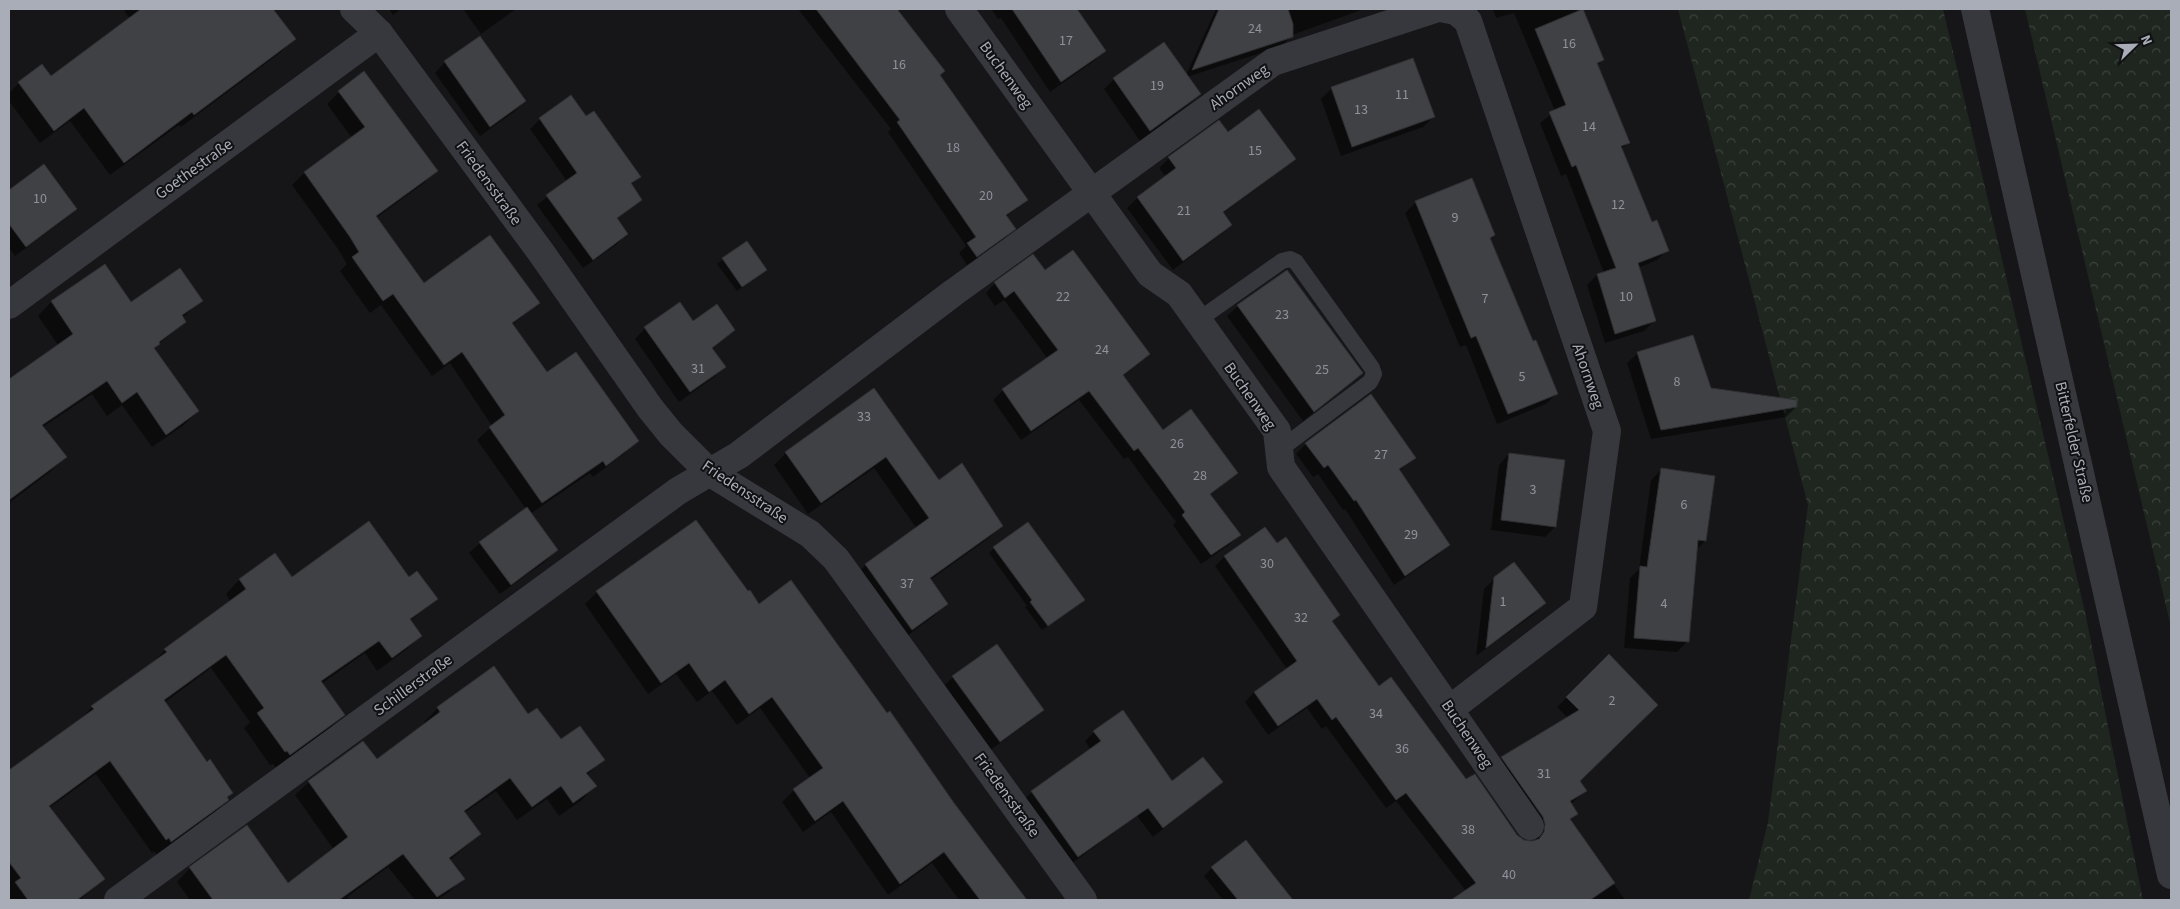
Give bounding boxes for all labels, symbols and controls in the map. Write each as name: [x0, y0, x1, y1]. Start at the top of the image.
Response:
house number: 24: [1248, 19, 1262, 39]
north arrow: [2110, 20, 2160, 70]
house number: 17: [1059, 31, 1073, 51]
text: N: [2135, 32, 2157, 49]
house number: 16: [1562, 34, 1576, 54]
street label: Buchenweg: [974, 37, 1038, 113]
house number: 16: [892, 55, 906, 75]
street label: Ahornweg: [1205, 59, 1273, 115]
house number: 19: [1150, 76, 1164, 96]
house number: 11: [1395, 85, 1409, 105]
house number: 13: [1354, 100, 1368, 120]
house number: 14: [1582, 117, 1596, 137]
street label: Goethestraße: [151, 133, 237, 205]
street label: Friedensstraße: [451, 136, 527, 230]
house number: 18: [946, 138, 960, 158]
house number: 15: [1248, 141, 1262, 161]
house number: 20: [979, 186, 993, 206]
house number: 10: [33, 189, 47, 209]
house number: 12: [1611, 195, 1625, 215]
house number: 21: [1177, 201, 1191, 221]
house number: 9: [1452, 208, 1459, 228]
house number: 22: [1056, 287, 1070, 307]
house number: 10: [1619, 287, 1633, 307]
house number: 7: [1482, 289, 1489, 309]
house number: 23: [1275, 305, 1289, 325]
house number: 24: [1095, 340, 1109, 360]
street label: Ahornweg: [1567, 340, 1609, 412]
street label: Buchenweg: [1219, 358, 1281, 434]
house number: 31: [691, 359, 705, 379]
house number: 25: [1315, 360, 1329, 380]
house number: 5: [1519, 367, 1526, 387]
house number: 8: [1674, 372, 1681, 392]
street label: Bitterfelder Straße: [2049, 380, 2099, 505]
house number: 33: [857, 407, 871, 427]
house number: 26: [1170, 434, 1184, 454]
house number: 27: [1374, 445, 1388, 465]
street label: Friedensstraße: [698, 455, 792, 529]
house number: 28: [1193, 466, 1207, 486]
house number: 3: [1530, 480, 1537, 500]
house number: 6: [1681, 495, 1688, 515]
house number: 29: [1404, 525, 1418, 545]
house number: 30: [1260, 554, 1274, 574]
house number: 37: [900, 574, 914, 594]
house number: 1: [1500, 592, 1507, 612]
house number: 4: [1661, 594, 1668, 614]
house number: 32: [1294, 608, 1308, 628]
street label: Schillerstraße: [369, 649, 457, 721]
house number: 2: [1609, 691, 1616, 711]
street label: Buchenweg: [1436, 695, 1498, 773]
house number: 34: [1369, 704, 1383, 724]
house number: 36: [1395, 739, 1409, 759]
street label: Friedensstraße: [969, 748, 1045, 842]
house number: 31: [1537, 764, 1551, 784]
house number: 38: [1461, 820, 1475, 840]
house number: 40: [1502, 865, 1516, 885]

